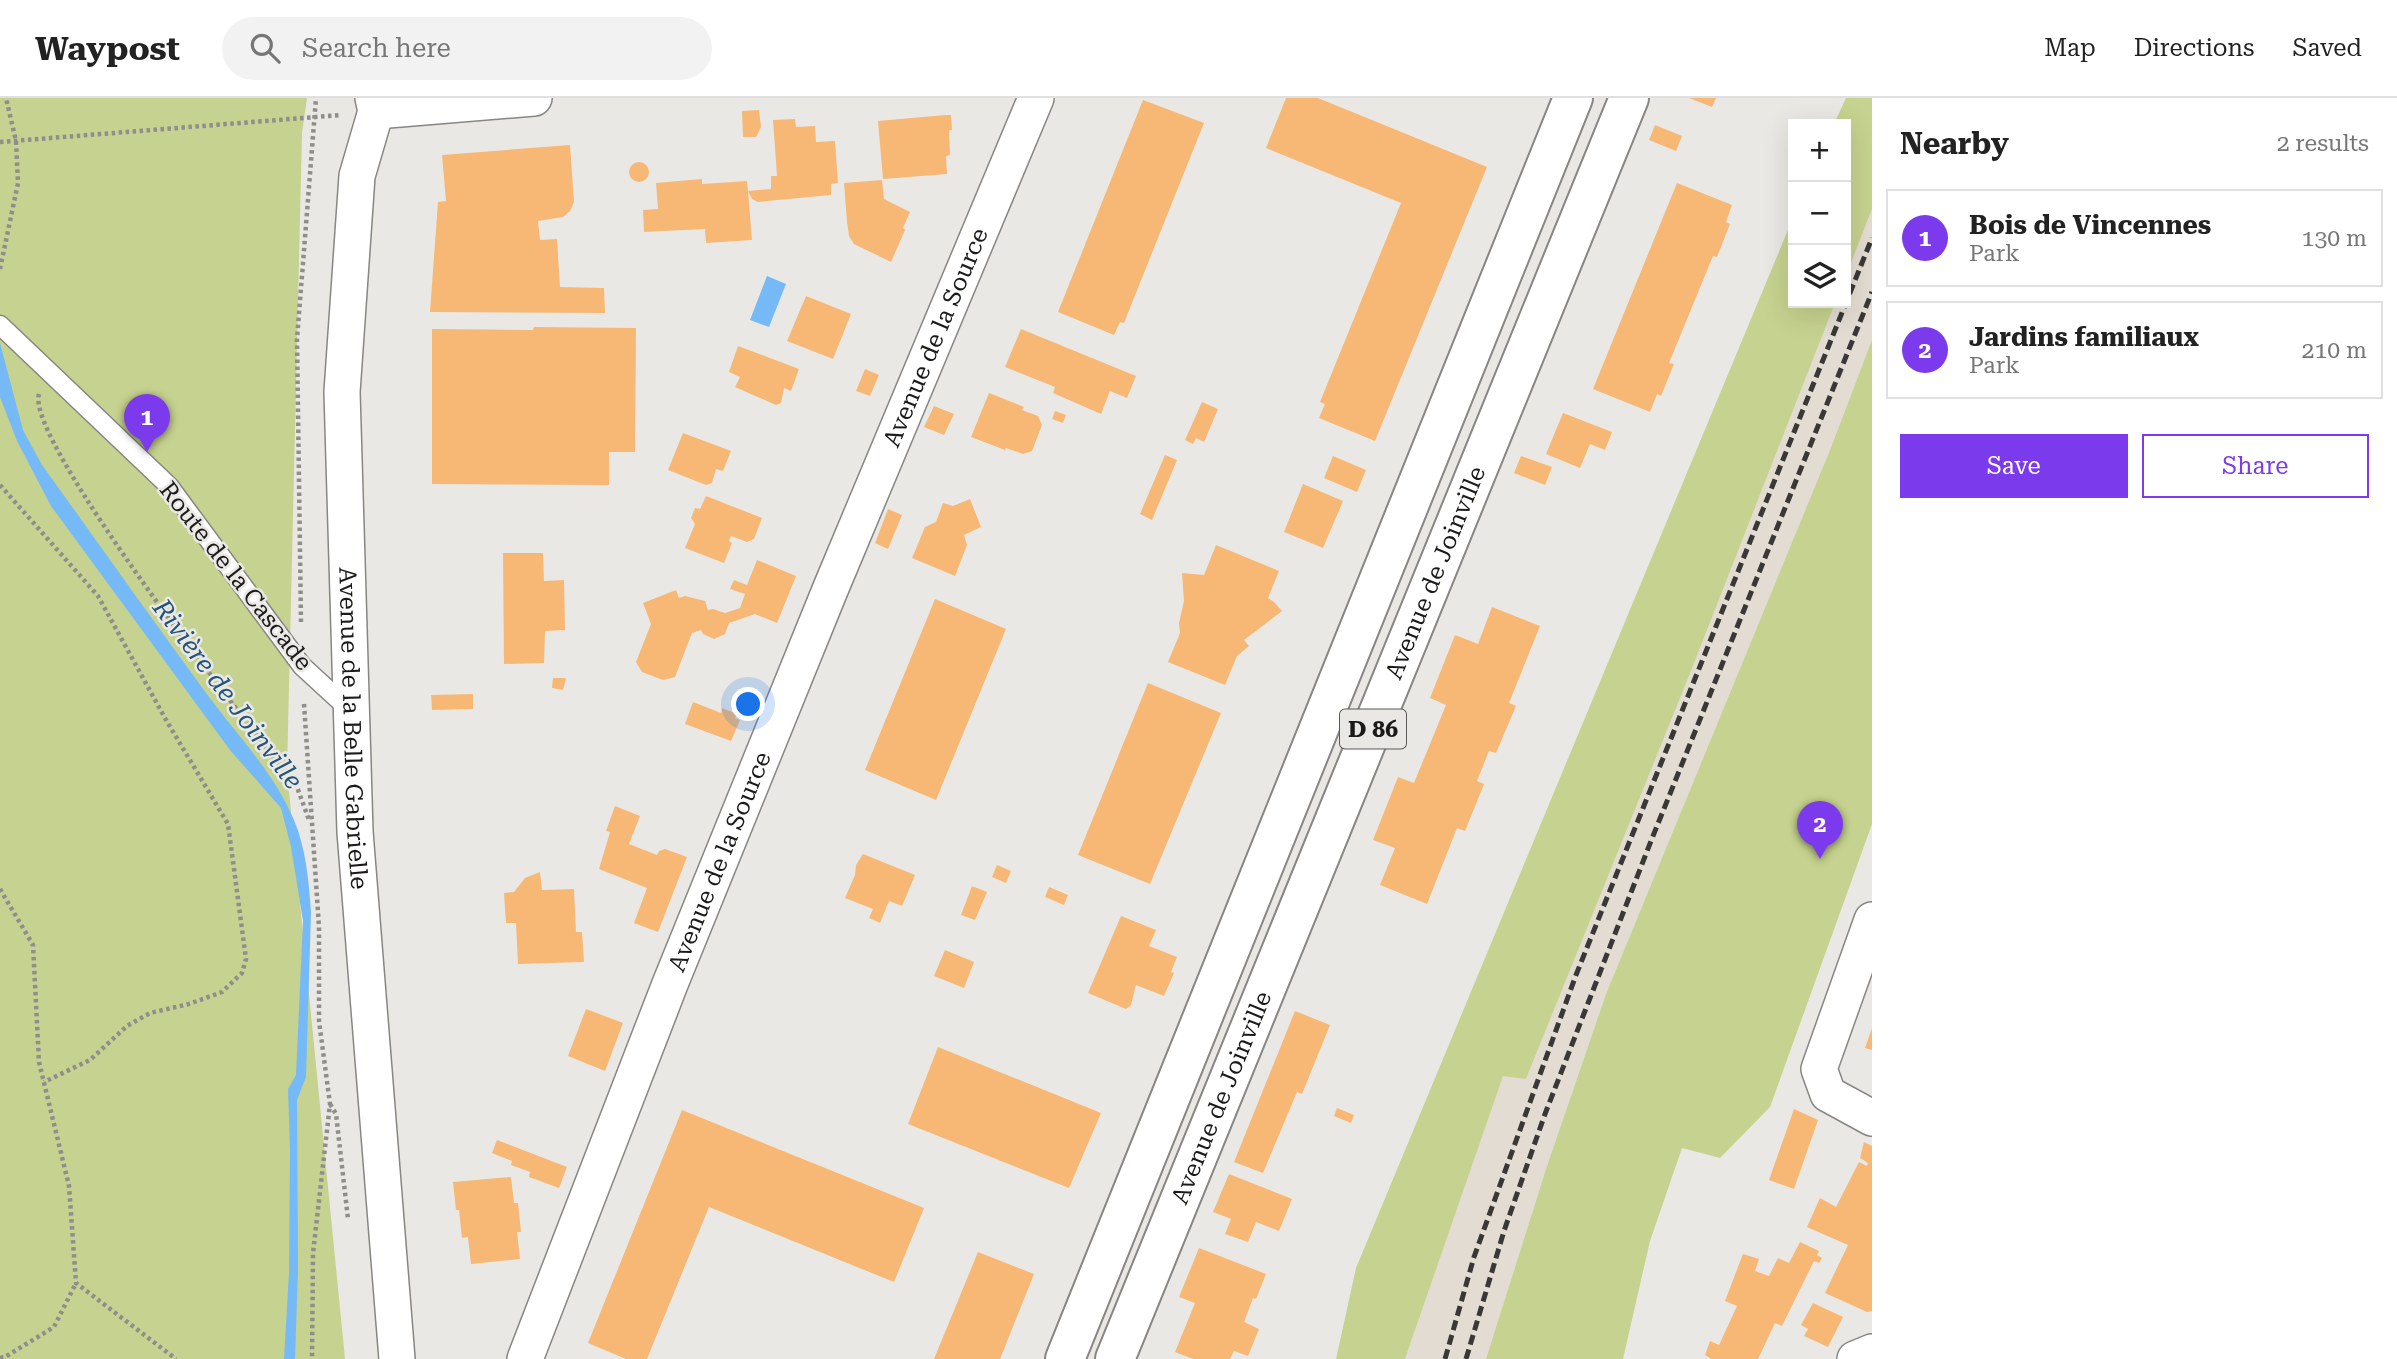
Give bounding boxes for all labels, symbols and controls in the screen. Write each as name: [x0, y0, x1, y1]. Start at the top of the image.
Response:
search box: [222, 17, 712, 80]
text: Waypost: [35, 29, 180, 68]
icon: search: [246, 29, 284, 67]
text: Search here: [302, 33, 451, 63]
text: Map: [2044, 34, 2096, 62]
text: Directions: [2134, 34, 2254, 62]
text: Saved: [2292, 34, 2362, 62]
map controls: [1788, 119, 1851, 308]
button: +: [1788, 119, 1851, 182]
text: Nearby: [1900, 126, 2009, 161]
text: 2 results: [2277, 130, 2369, 157]
button: −: [1788, 182, 1851, 245]
text: Bois de Vincennes: [1969, 210, 2211, 240]
street label: Avenue de la Source: [877, 224, 994, 451]
text: 1: [1919, 225, 1931, 252]
text: 130 m: [2302, 225, 2367, 252]
text: Park: [1969, 240, 2020, 267]
button: layers: [1788, 245, 1851, 308]
text: Jardins familiaux: [1969, 322, 2199, 352]
text: 2: [1919, 337, 1931, 364]
text: 210 m: [2302, 337, 2367, 364]
text: Park: [1969, 352, 2020, 379]
pin: 1: [124, 394, 170, 452]
button: Save: [1900, 434, 2128, 498]
button: Share: [2142, 434, 2369, 498]
street label: Avenue de Joinville: [1380, 462, 1491, 683]
street label: Route de la Cascade: [154, 476, 318, 676]
street label: Avenue de la Belle Gabrielle: [333, 567, 374, 890]
water label: Rivière de Joinville: [146, 592, 309, 795]
your location: [731, 687, 765, 721]
road number: D 86: [1340, 709, 1406, 748]
street label: Avenue de la Source: [663, 748, 777, 976]
pin: 2: [1797, 801, 1843, 859]
street label: Avenue de Joinville: [1166, 987, 1277, 1208]

